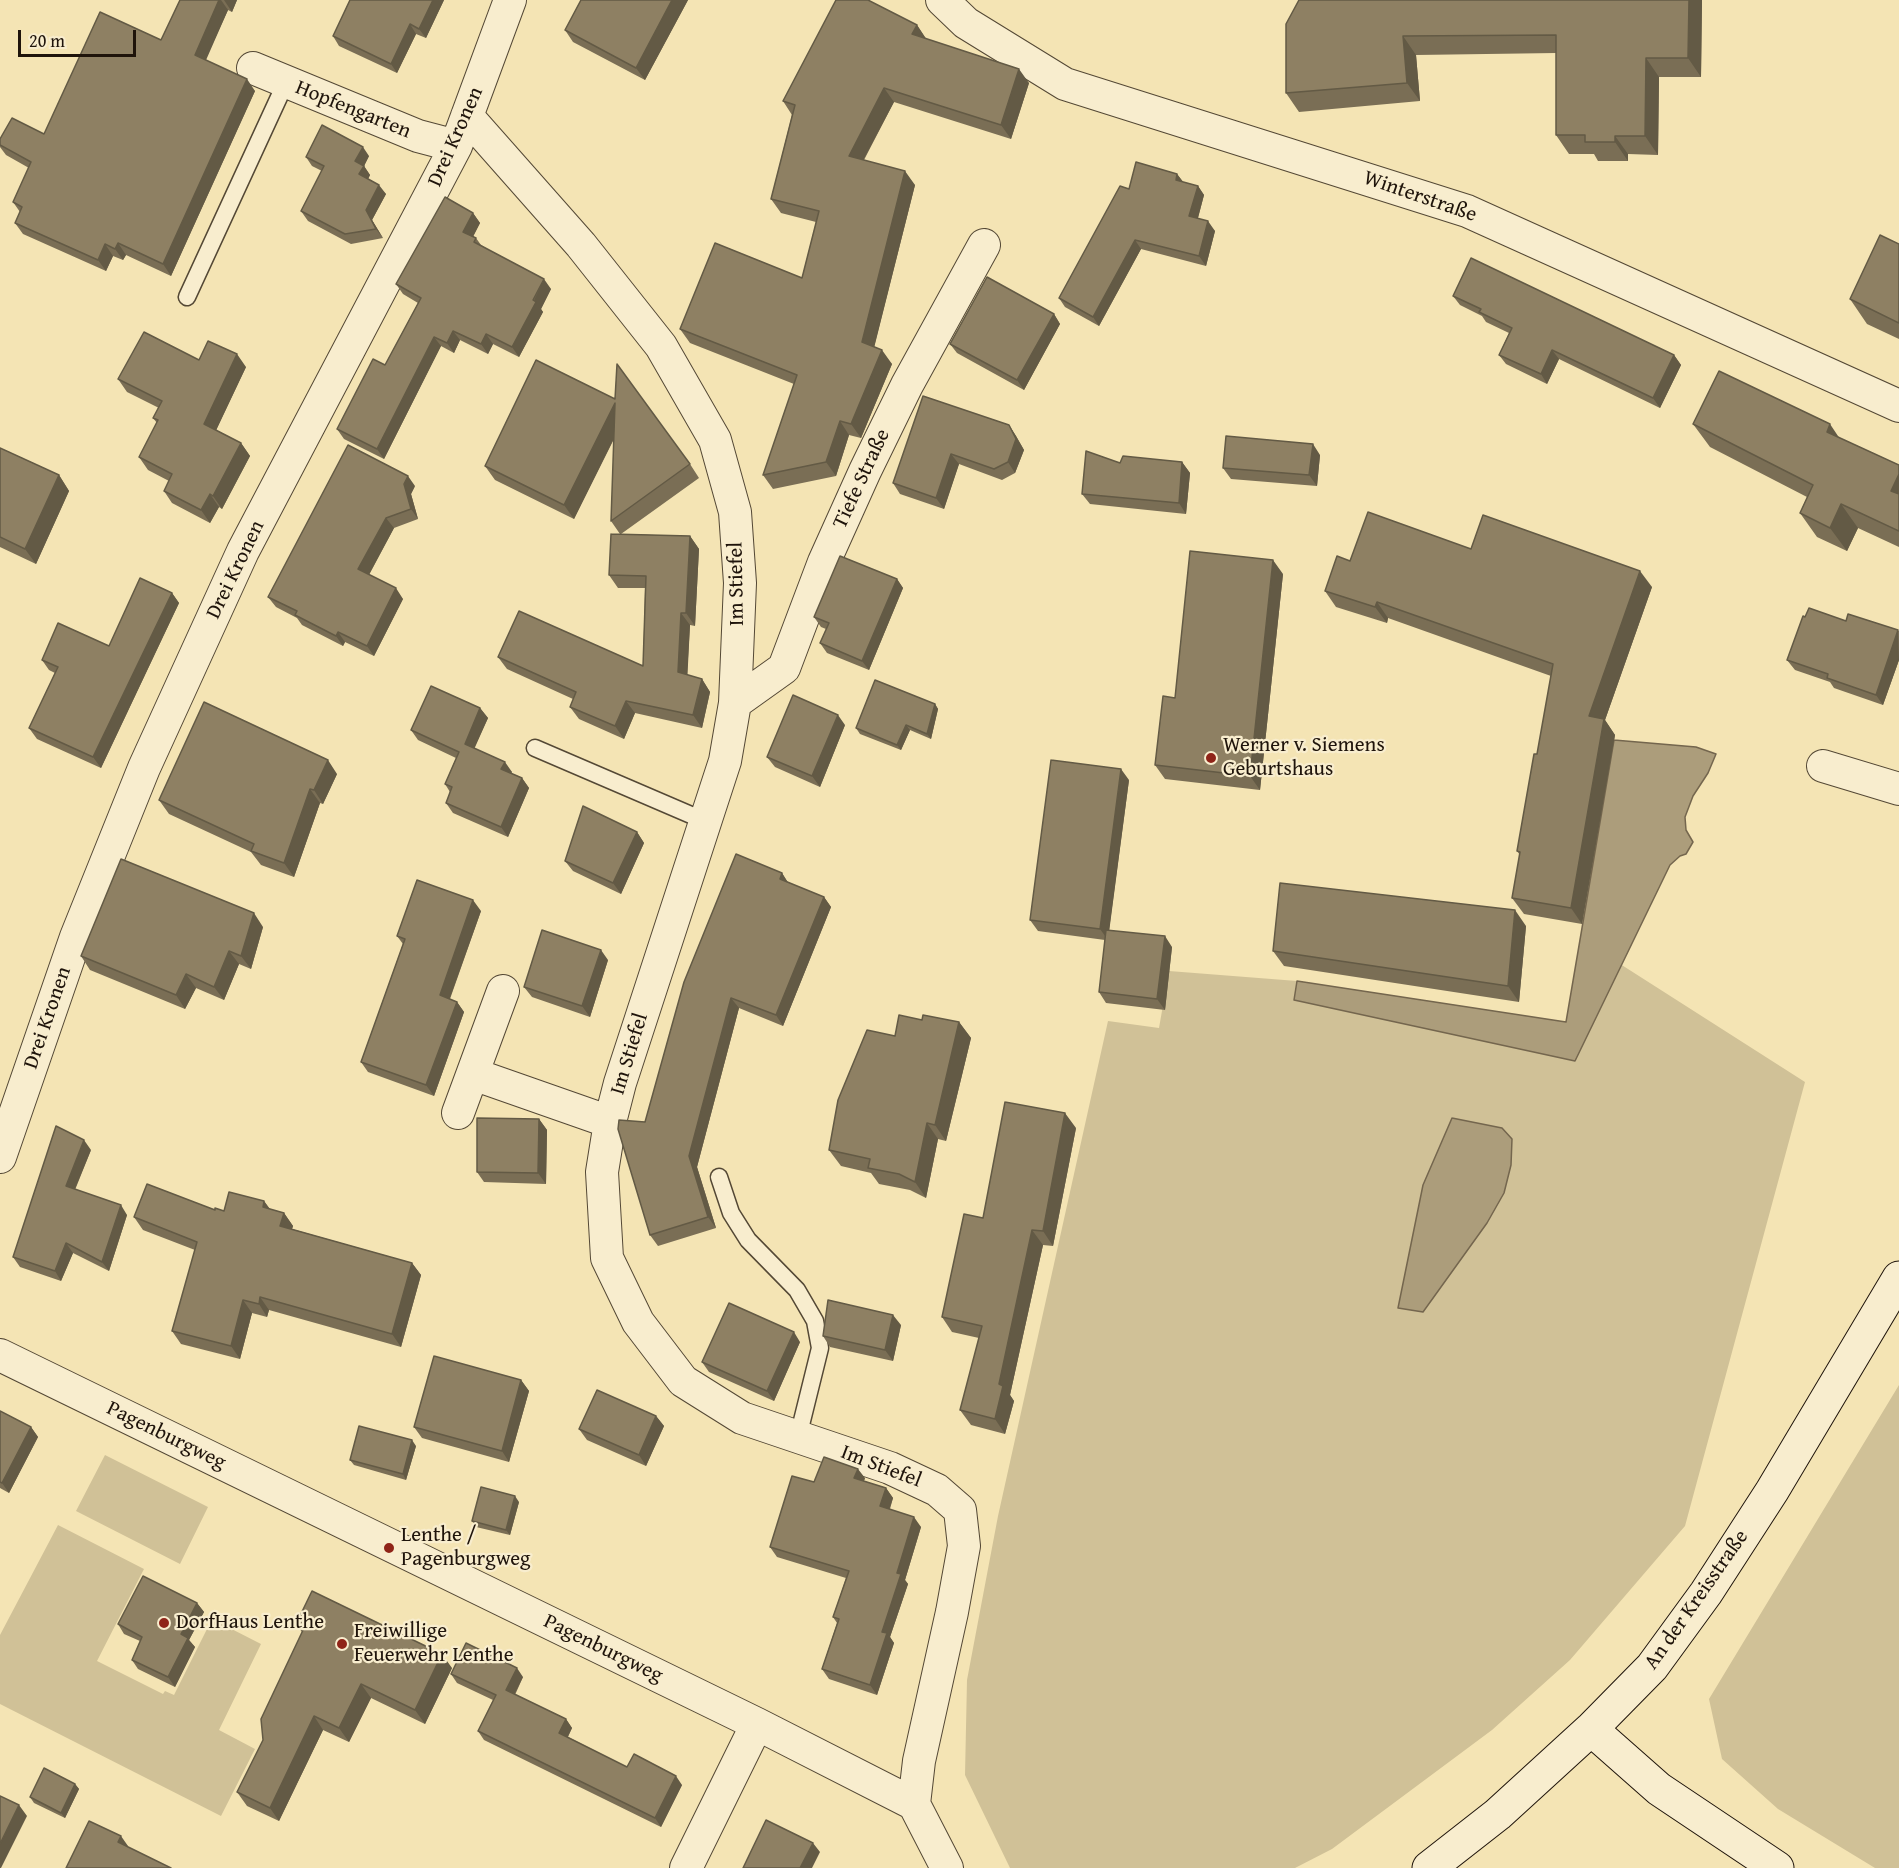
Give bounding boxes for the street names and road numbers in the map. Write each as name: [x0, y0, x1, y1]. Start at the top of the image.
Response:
street label: Hopfengarten: [292, 75, 414, 145]
street label: Drei Kronen: [423, 83, 489, 191]
street label: Winterstraße: [1360, 166, 1480, 228]
street label: Tiefe Straße: [828, 425, 896, 533]
street label: Drei Kronen: [201, 517, 271, 623]
street label: Im Stiefel: [724, 542, 750, 626]
street label: Drei Kronen: [19, 964, 77, 1072]
street label: Im Stiefel: [606, 1010, 654, 1098]
street label: Pagenburgweg: [102, 1396, 230, 1476]
street label: Im Stiefel: [837, 1440, 925, 1494]
street label: An der Kreisstraße: [1639, 1525, 1755, 1675]
street label: Pagenburgweg: [539, 1609, 667, 1689]

